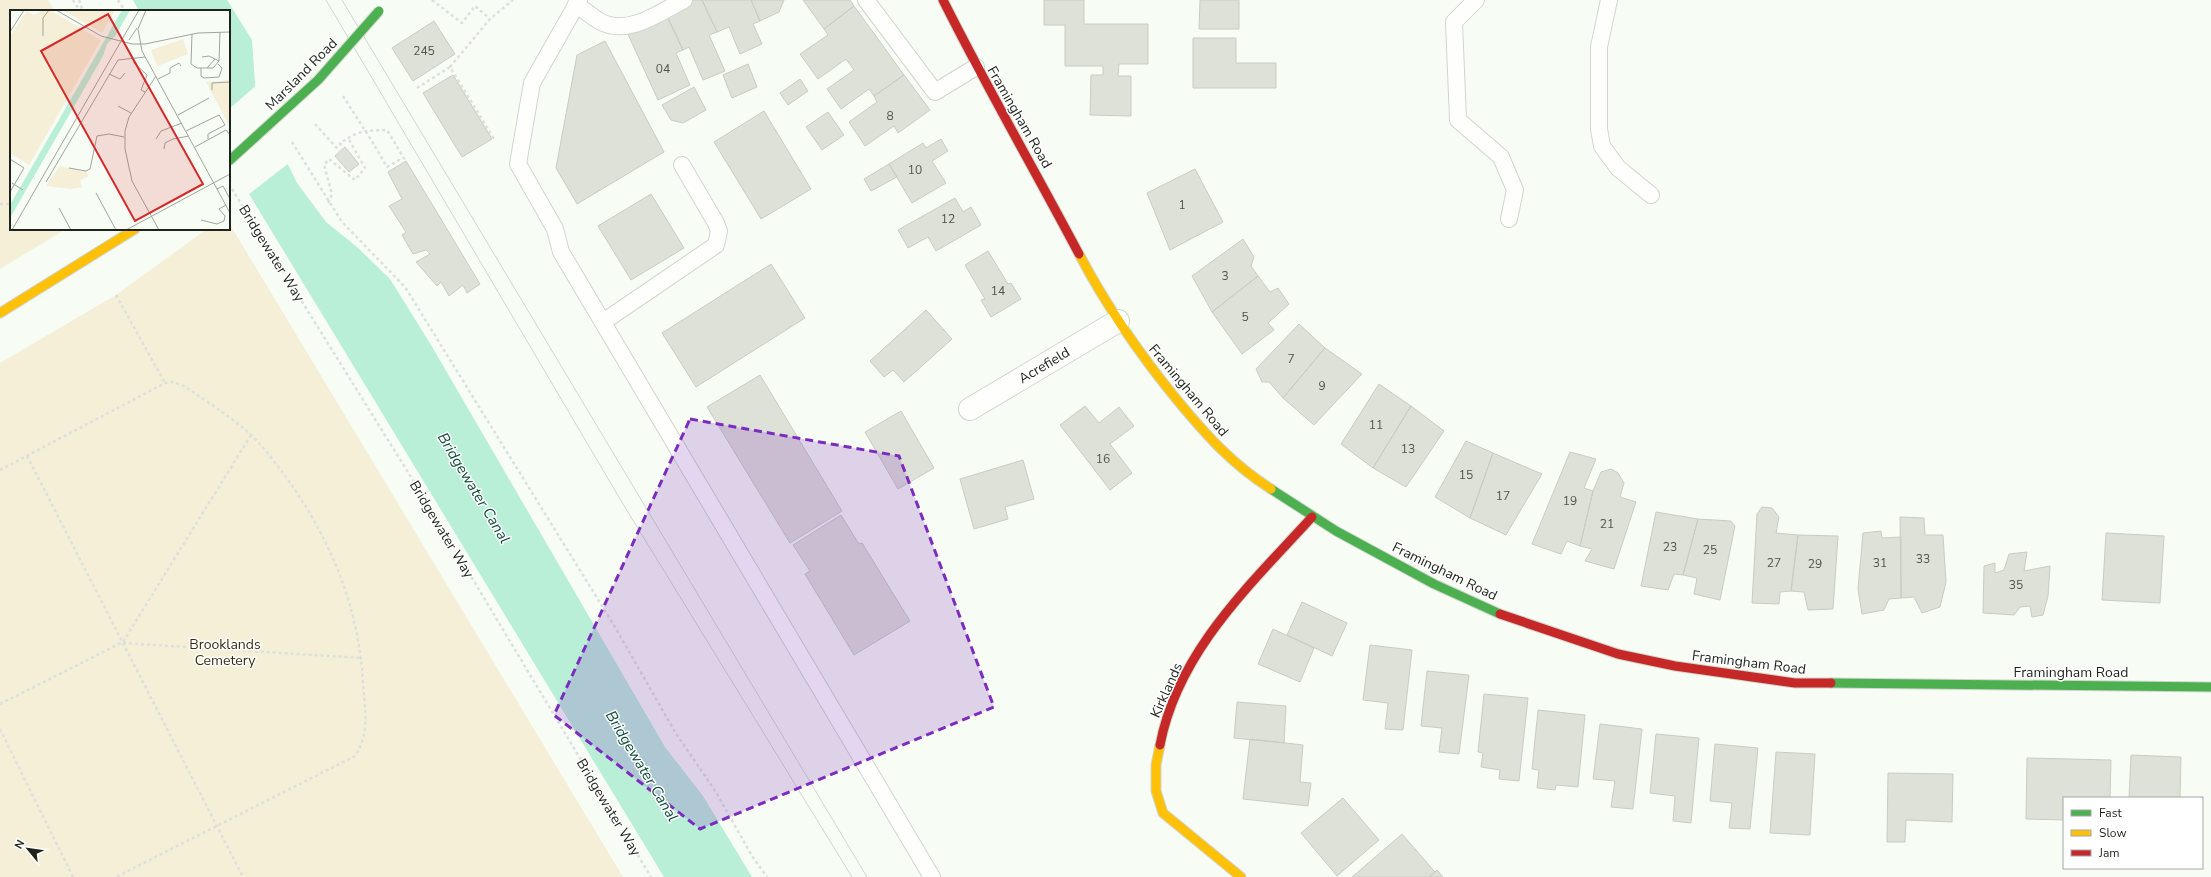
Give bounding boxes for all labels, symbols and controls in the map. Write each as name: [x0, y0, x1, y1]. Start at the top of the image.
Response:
inset map: [10, 10, 230, 230]
street label: Marsland Road: [261, 34, 342, 115]
house number: 245: [413, 43, 435, 59]
house number: 04: [656, 61, 670, 77]
street label: Framingham Road: [983, 63, 1056, 172]
house number: 8: [886, 108, 894, 124]
house number: 10: [908, 162, 922, 178]
house number: 1: [1178, 197, 1186, 213]
street label: Bridgewater Way: [234, 201, 309, 306]
house number: 12: [941, 211, 955, 227]
house number: 3: [1221, 268, 1229, 284]
house number: 14: [991, 283, 1005, 299]
house number: 5: [1241, 309, 1249, 325]
street label: Framingham Road: [1144, 340, 1233, 440]
street label: Acrefield: [1015, 343, 1073, 388]
house number: 7: [1287, 351, 1295, 367]
house number: 9: [1318, 378, 1326, 394]
house number: 11: [1369, 417, 1383, 433]
water label: Bridgewater Canal: [433, 429, 515, 547]
house number: 13: [1401, 441, 1415, 457]
house number: 16: [1096, 451, 1110, 467]
house number: 15: [1459, 467, 1473, 483]
street label: Bridgewater Way: [405, 477, 479, 582]
house number: 17: [1496, 488, 1510, 504]
house number: 19: [1563, 493, 1577, 509]
house number: 21: [1600, 516, 1614, 532]
street label: Framingham Road: [1389, 538, 1501, 605]
house number: 23: [1663, 539, 1677, 555]
house number: 25: [1703, 542, 1717, 558]
house number: 33: [1916, 551, 1930, 567]
house number: 27: [1767, 555, 1781, 571]
house number: 31: [1873, 555, 1887, 571]
house number: 29: [1808, 556, 1822, 572]
house number: 35: [2009, 577, 2023, 593]
park label: Brooklands Cemetery: [189, 635, 261, 670]
street label: Framingham Road: [1691, 646, 1807, 679]
street label: Kirklands: [1146, 659, 1187, 721]
street label: Framingham Road: [2014, 663, 2128, 682]
water label: Bridgewater Canal: [601, 707, 683, 825]
street label: Bridgewater Way: [572, 755, 646, 860]
legend: [2063, 797, 2203, 869]
text: Fast: [2099, 805, 2122, 821]
text: Slow: [2099, 825, 2127, 841]
north arrow: [8, 829, 48, 869]
text: N: [11, 837, 28, 852]
text: Jam: [2098, 845, 2120, 861]

